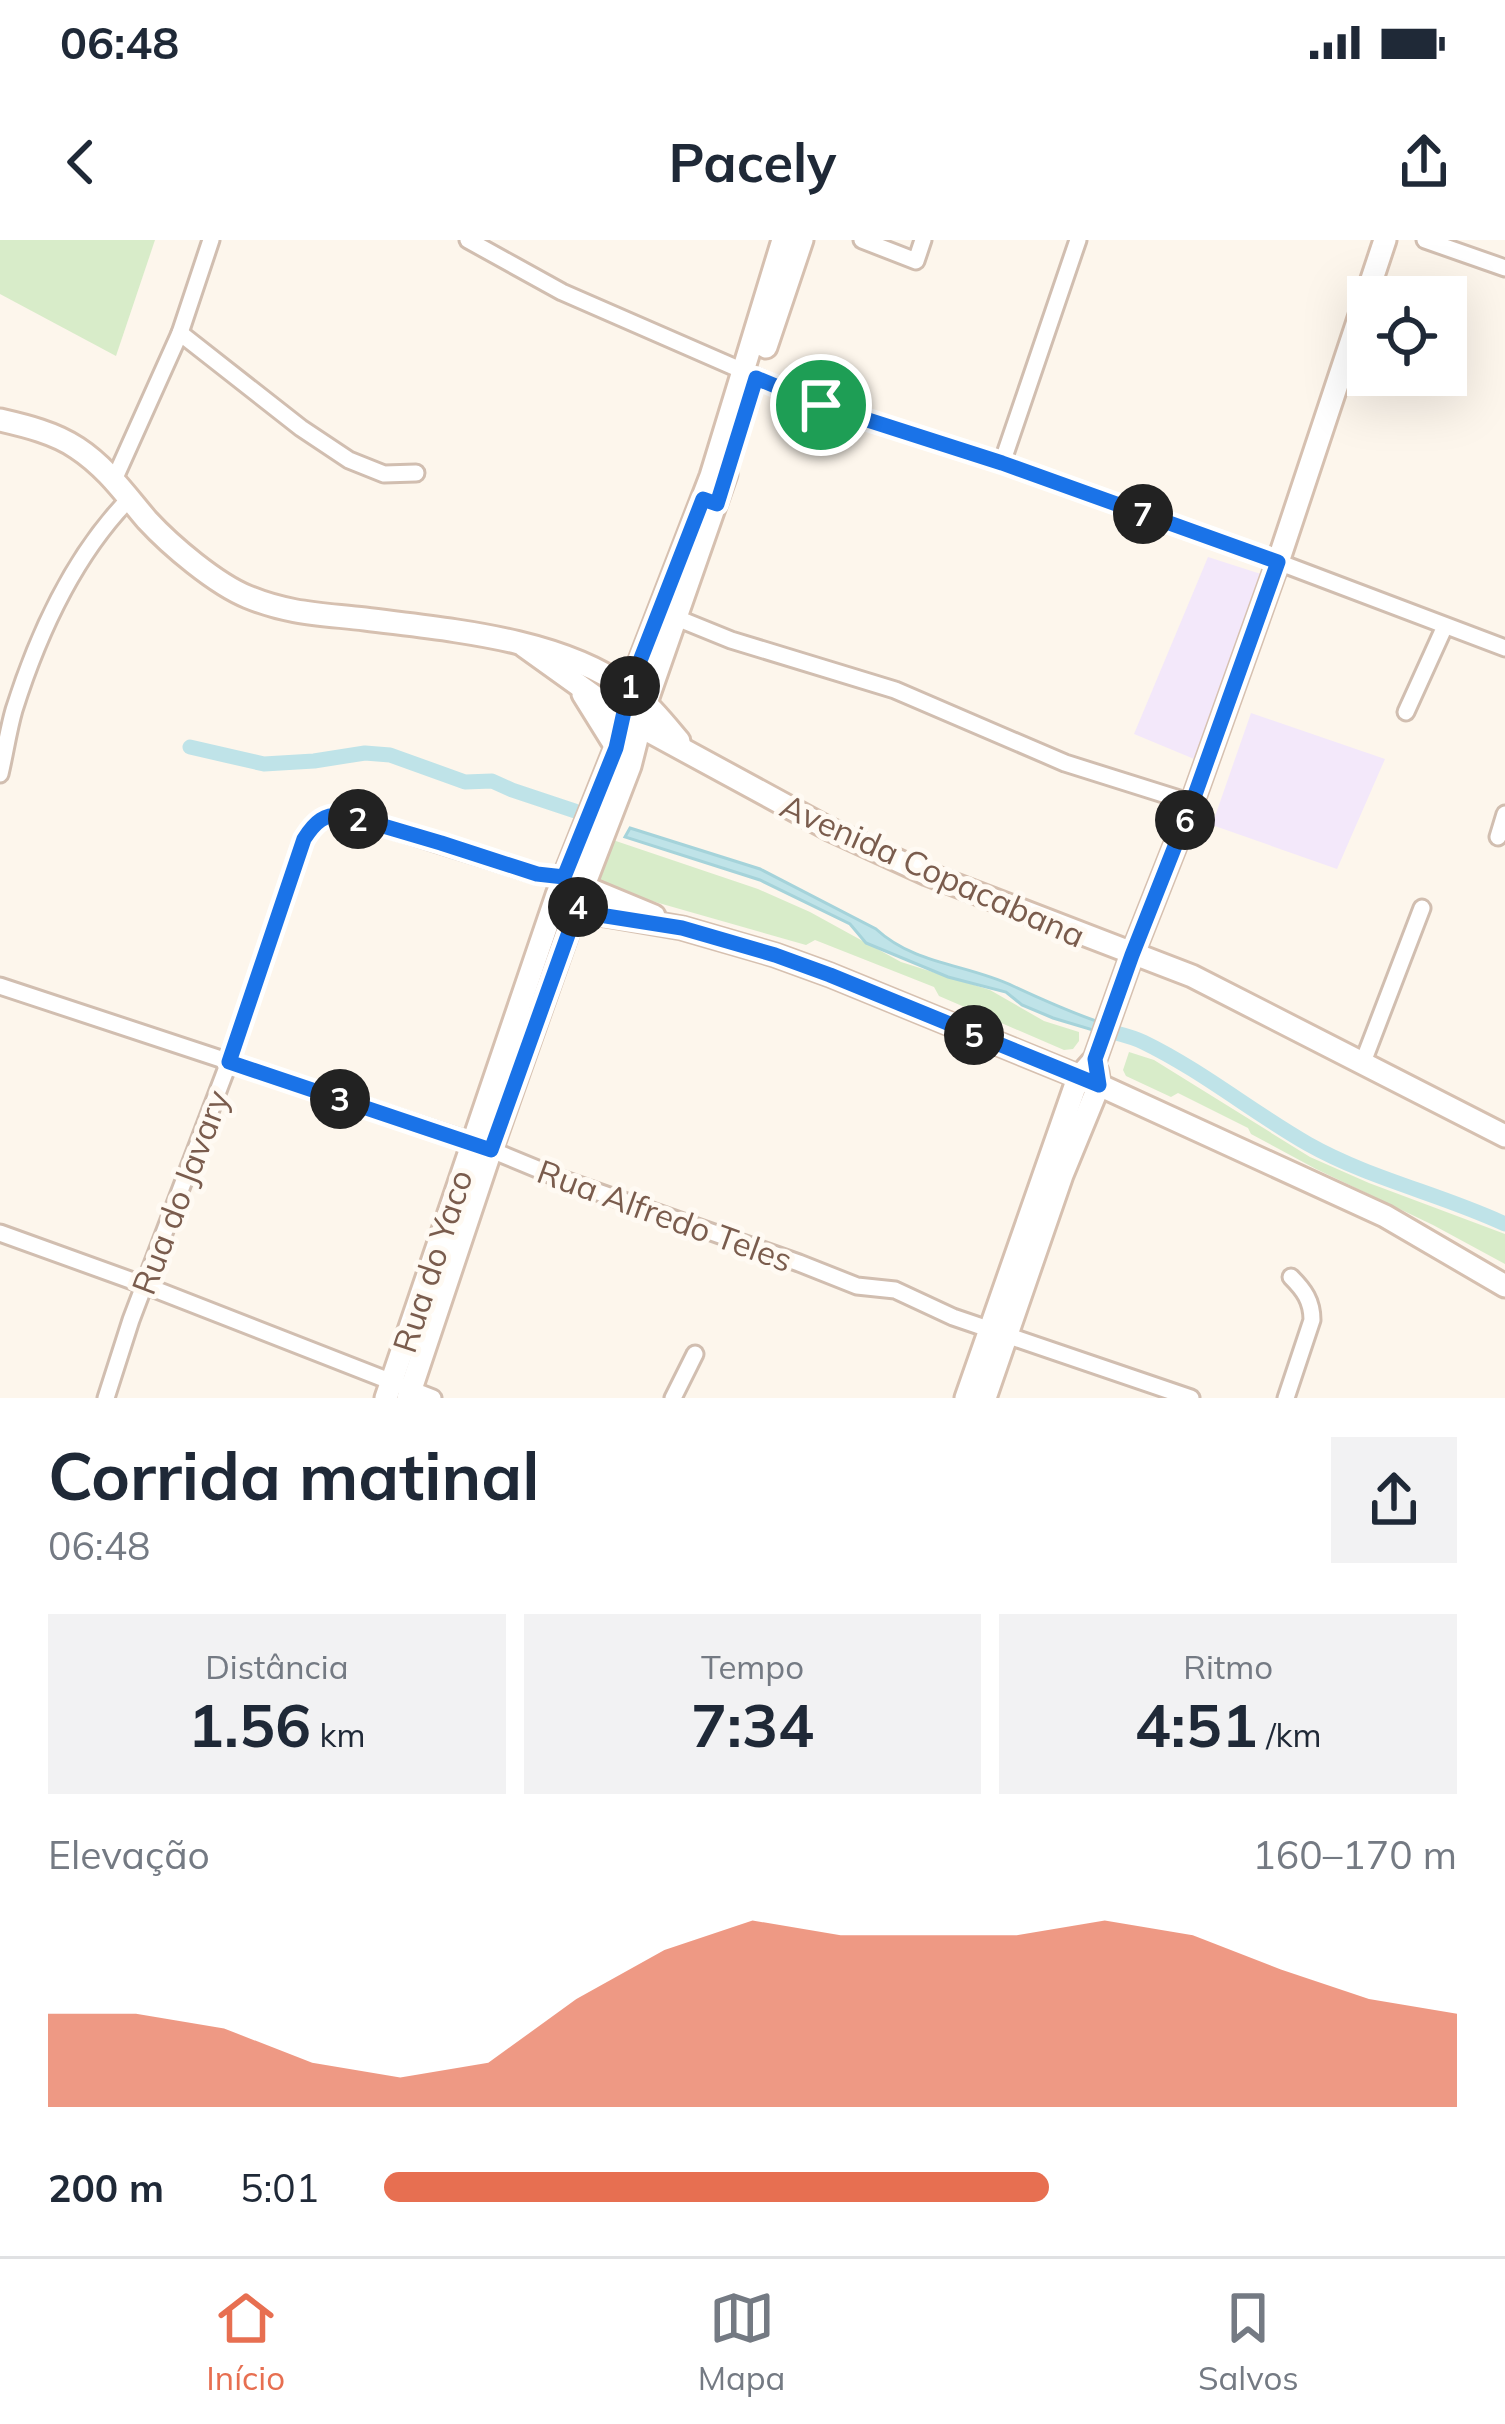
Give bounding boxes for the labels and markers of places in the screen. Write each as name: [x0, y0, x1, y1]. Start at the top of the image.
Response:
pin: [770, 354, 872, 456]
pin: 7: [1113, 484, 1173, 544]
pin: 1: [600, 656, 660, 716]
pin: 2: [328, 789, 388, 849]
pin: 6: [1155, 790, 1215, 850]
pin: 4: [548, 877, 608, 937]
pin: 5: [944, 1005, 1004, 1065]
pin: 3: [310, 1069, 370, 1129]

